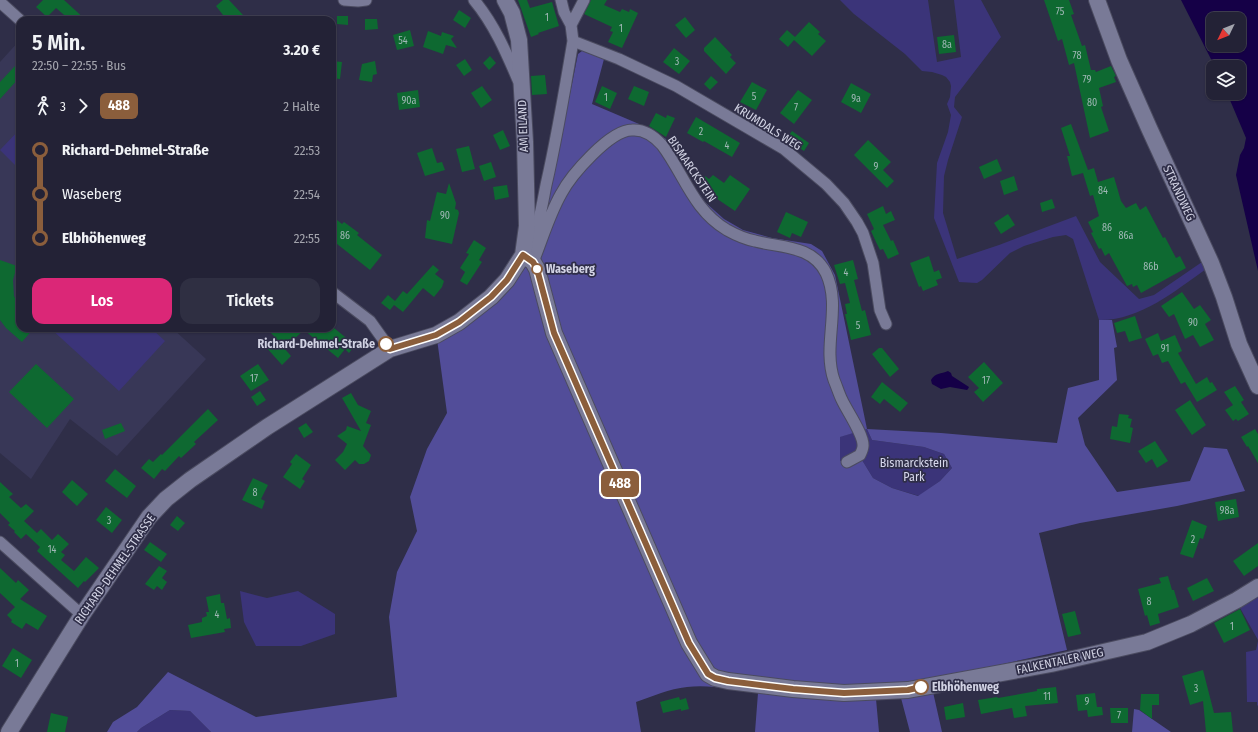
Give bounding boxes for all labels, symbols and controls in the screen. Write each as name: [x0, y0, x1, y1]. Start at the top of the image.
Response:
house number: 75: [1056, 6, 1065, 18]
house number: 1: [545, 12, 549, 24]
north arrow: [1206, 12, 1246, 52]
map controls: [1206, 12, 1246, 100]
house number: 1: [619, 23, 623, 35]
text: 5 Min.: [32, 29, 85, 56]
house number: 54: [398, 35, 408, 47]
house number: 8a: [942, 39, 952, 51]
text: 3.20 €: [283, 41, 320, 59]
house number: 78: [1073, 50, 1081, 62]
house number: 3: [675, 56, 680, 68]
text: 22:50 – 22:55 · Bus: [32, 58, 126, 73]
button: layers: [1206, 60, 1246, 100]
house number: 79: [1083, 74, 1092, 86]
house number: 5: [752, 91, 757, 103]
house number: 1: [604, 92, 608, 104]
house number: 9a: [851, 93, 861, 105]
icon: walk: [32, 95, 54, 117]
icon: forward: [72, 95, 94, 117]
house number: 90a: [402, 95, 417, 107]
text: 488: [108, 97, 130, 114]
house number: 80: [1087, 97, 1097, 109]
text: 3: [60, 99, 66, 114]
text: 2 Halte: [283, 99, 320, 114]
street label: AM EILAND: [515, 100, 531, 152]
street label: KRUMDALS WEG: [732, 101, 804, 153]
house number: 7: [794, 102, 798, 114]
house number: 2: [699, 126, 704, 138]
street label: BISMARCKSTEIN: [665, 133, 719, 205]
house number: 4: [725, 140, 730, 152]
text: Richard-Dehmel-Straße: [62, 141, 209, 159]
text: 22:53: [294, 143, 320, 158]
house number: 9: [874, 161, 879, 173]
street label: STRANDWEG: [1160, 163, 1198, 223]
text: Waseberg: [62, 185, 121, 203]
house number: 84: [1098, 185, 1108, 197]
text: 22:54: [293, 187, 320, 202]
house number: 90: [440, 210, 450, 222]
house number: 86: [1102, 222, 1112, 234]
text: Elbhöhenweg: [62, 229, 146, 247]
house number: 86: [340, 230, 350, 242]
house number: 86a: [1119, 230, 1134, 242]
text: 22:55: [294, 231, 320, 246]
house number: 86b: [1143, 261, 1159, 273]
place label: Waseberg: [546, 262, 595, 276]
marker: Waseberg: [531, 263, 543, 275]
house number: 4: [844, 267, 849, 279]
button: Los: [32, 278, 172, 324]
button: Tickets: [180, 278, 320, 324]
house number: 90: [1188, 317, 1198, 329]
house number: 5: [856, 320, 861, 332]
marker: Richard-Dehmel-Straße: [378, 336, 394, 352]
place label: Richard-Dehmel-Straße: [257, 337, 375, 351]
house number: 91: [1161, 343, 1169, 355]
house number: 17: [250, 373, 258, 385]
house number: 17: [982, 375, 990, 387]
park label: Bismarckstein Park: [880, 456, 948, 484]
line badge: 488: [597, 471, 643, 497]
text: 488: [609, 475, 631, 492]
house number: 8: [253, 487, 258, 499]
house number: 98a: [1220, 505, 1234, 517]
street label: RICHARD-DEHMEL-STRASSE: [72, 511, 158, 627]
house number: 3: [107, 515, 112, 527]
house number: 2: [1191, 534, 1196, 546]
house number: 14: [48, 544, 57, 556]
house number: 8: [1147, 596, 1152, 608]
house number: 4: [215, 609, 220, 621]
house number: 1: [1230, 621, 1234, 633]
street label: FALKENTALER WEG: [1015, 645, 1105, 677]
house number: 1: [15, 658, 19, 670]
marker: Elbhöhenweg: [913, 679, 929, 695]
place label: Elbhöhenweg: [932, 680, 999, 694]
house number: 3: [1194, 683, 1199, 695]
house number: 11: [1043, 691, 1051, 703]
house number: 9: [1085, 696, 1090, 708]
house number: 7: [1117, 710, 1121, 722]

